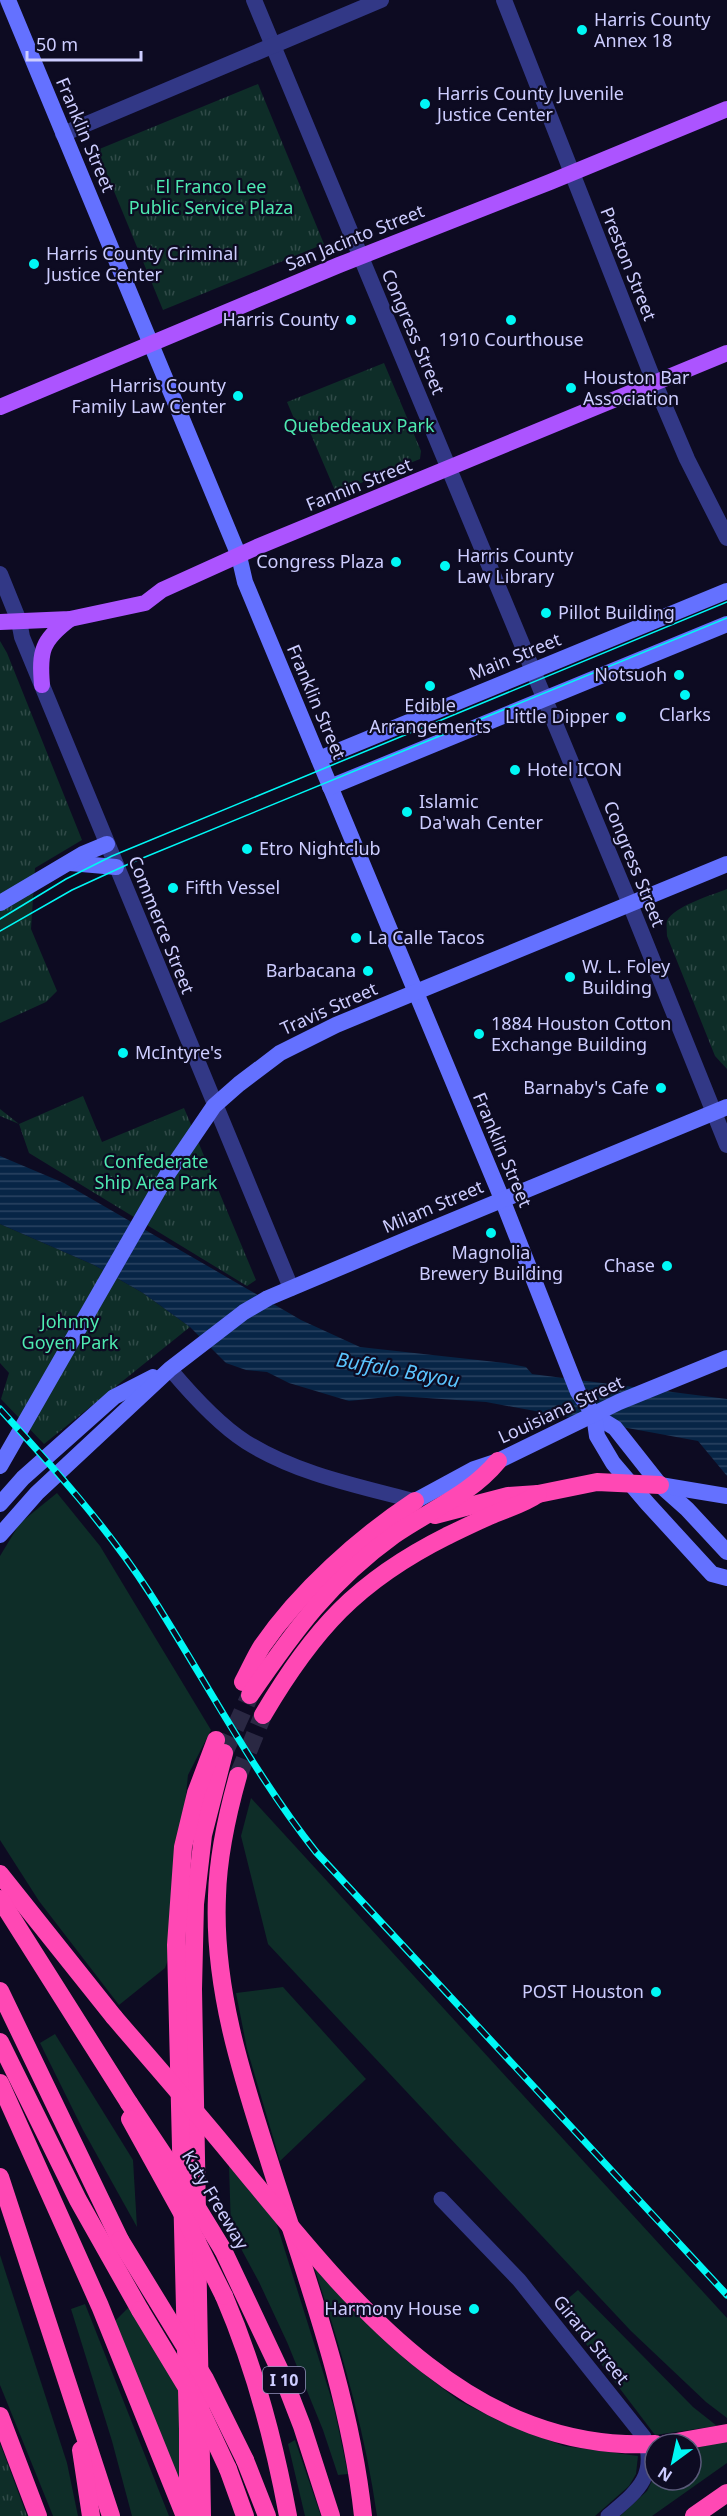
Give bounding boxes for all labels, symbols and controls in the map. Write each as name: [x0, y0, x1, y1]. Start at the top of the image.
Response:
place label: Harris County Annex 18: [594, 7, 711, 52]
marker: Harris County Annex 18: [575, 23, 589, 37]
scale bar: [27, 24, 141, 62]
text: 50 m: [36, 32, 78, 56]
street label: Franklin Street: [51, 73, 121, 196]
place label: Harris County Juvenile Justice Center: [435, 81, 624, 126]
marker: Harris County Juvenile Justice Center: [418, 97, 432, 111]
park label: El Franco Lee Public Service Plaza: [129, 174, 293, 219]
street label: San Jacinto Street: [282, 198, 428, 276]
street label: Preston Street: [595, 203, 663, 324]
place label: Harris County Criminal Justice Center: [44, 241, 238, 286]
marker: Harris County Criminal Justice Center: [27, 257, 41, 271]
street label: Congress Street: [377, 265, 451, 398]
place label: Harris County: [223, 307, 340, 331]
marker: Harris County: [344, 313, 358, 327]
marker: 1910 Courthouse: [504, 313, 518, 327]
place label: 1910 Courthouse: [438, 327, 584, 351]
place label: Houston Bar Association: [583, 365, 690, 410]
place label: Harris County Family Law Center: [71, 373, 227, 418]
marker: Houston Bar Association: [564, 381, 578, 395]
marker: Harris County Family Law Center: [231, 389, 245, 403]
park label: Quebedeaux Park: [283, 413, 435, 437]
street label: Fannin Street: [302, 452, 416, 516]
place label: Harris County Law Library: [457, 543, 574, 588]
place label: Congress Plaza: [256, 549, 384, 573]
marker: Congress Plaza: [389, 555, 403, 569]
marker: Harris County Law Library: [438, 559, 452, 573]
place label: Pillot Building: [558, 600, 675, 624]
marker: Pillot Building: [539, 606, 553, 620]
street label: Main Street: [465, 627, 565, 685]
street label: Franklin Street: [282, 640, 352, 763]
place label: Notsuoh: [594, 662, 667, 686]
marker: Notsuoh: [672, 668, 686, 682]
marker: Edible Arrangements: [423, 679, 437, 693]
marker: Clarks: [678, 688, 692, 702]
place label: Edible Arrangements: [369, 693, 491, 738]
place label: Clarks: [659, 702, 711, 726]
place label: Little Dipper: [505, 704, 610, 728]
marker: Little Dipper: [614, 710, 628, 724]
place label: Hotel ICON: [527, 757, 622, 781]
marker: Hotel ICON: [508, 763, 522, 777]
place label: Islamic Da'wah Center: [419, 789, 543, 834]
street label: Congress Street: [599, 797, 671, 931]
marker: Islamic Da'wah Center: [400, 805, 414, 819]
place label: Etro Nightclub: [259, 836, 381, 860]
marker: Etro Nightclub: [240, 842, 254, 856]
street label: Commerce Street: [123, 852, 201, 998]
place label: Fifth Vessel: [185, 875, 280, 899]
marker: Fifth Vessel: [166, 881, 180, 895]
place label: La Calle Tacos: [368, 925, 485, 949]
marker: La Calle Tacos: [349, 931, 363, 945]
place label: W. L. Foley Building: [582, 954, 671, 999]
place label: Barbacana: [266, 958, 356, 982]
marker: Barbacana: [361, 964, 375, 978]
marker: W. L. Foley Building: [563, 970, 577, 984]
street label: Travis Street: [276, 976, 381, 1040]
place label: 1884 Houston Cotton Exchange Building: [491, 1011, 671, 1056]
marker: 1884 Houston Cotton Exchange Building: [472, 1027, 486, 1041]
place label: McIntyre's: [135, 1040, 222, 1064]
marker: McIntyre's: [116, 1046, 130, 1060]
place label: Barnaby's Cafe: [523, 1075, 649, 1099]
marker: Barnaby's Cafe: [654, 1081, 668, 1095]
street label: Franklin Street: [468, 1088, 538, 1211]
park label: Confederate Ship Area Park: [95, 1149, 218, 1194]
street label: Milam Street: [378, 1174, 487, 1238]
marker: Magnolia Brewery Building: [484, 1226, 498, 1240]
place label: Magnolia Brewery Building: [419, 1240, 563, 1285]
place label: Chase: [604, 1253, 655, 1277]
marker: Chase: [660, 1259, 674, 1273]
park label: Johnny Goyen Park: [22, 1309, 119, 1354]
water label: Buffalo Bayou: [334, 1345, 462, 1394]
street label: Louisiana Street: [494, 1369, 628, 1449]
place label: POST Houston: [522, 1979, 644, 2003]
marker: POST Houston: [649, 1985, 663, 1999]
street label: Katy Freeway: [177, 2146, 255, 2254]
street label: Girard Street: [548, 2290, 635, 2389]
place label: Harmony House: [324, 2296, 462, 2320]
marker: Harmony House: [467, 2302, 481, 2316]
road number: I 10: [263, 2367, 305, 2393]
north arrow: [643, 2432, 703, 2492]
text: N: [653, 2462, 676, 2487]

